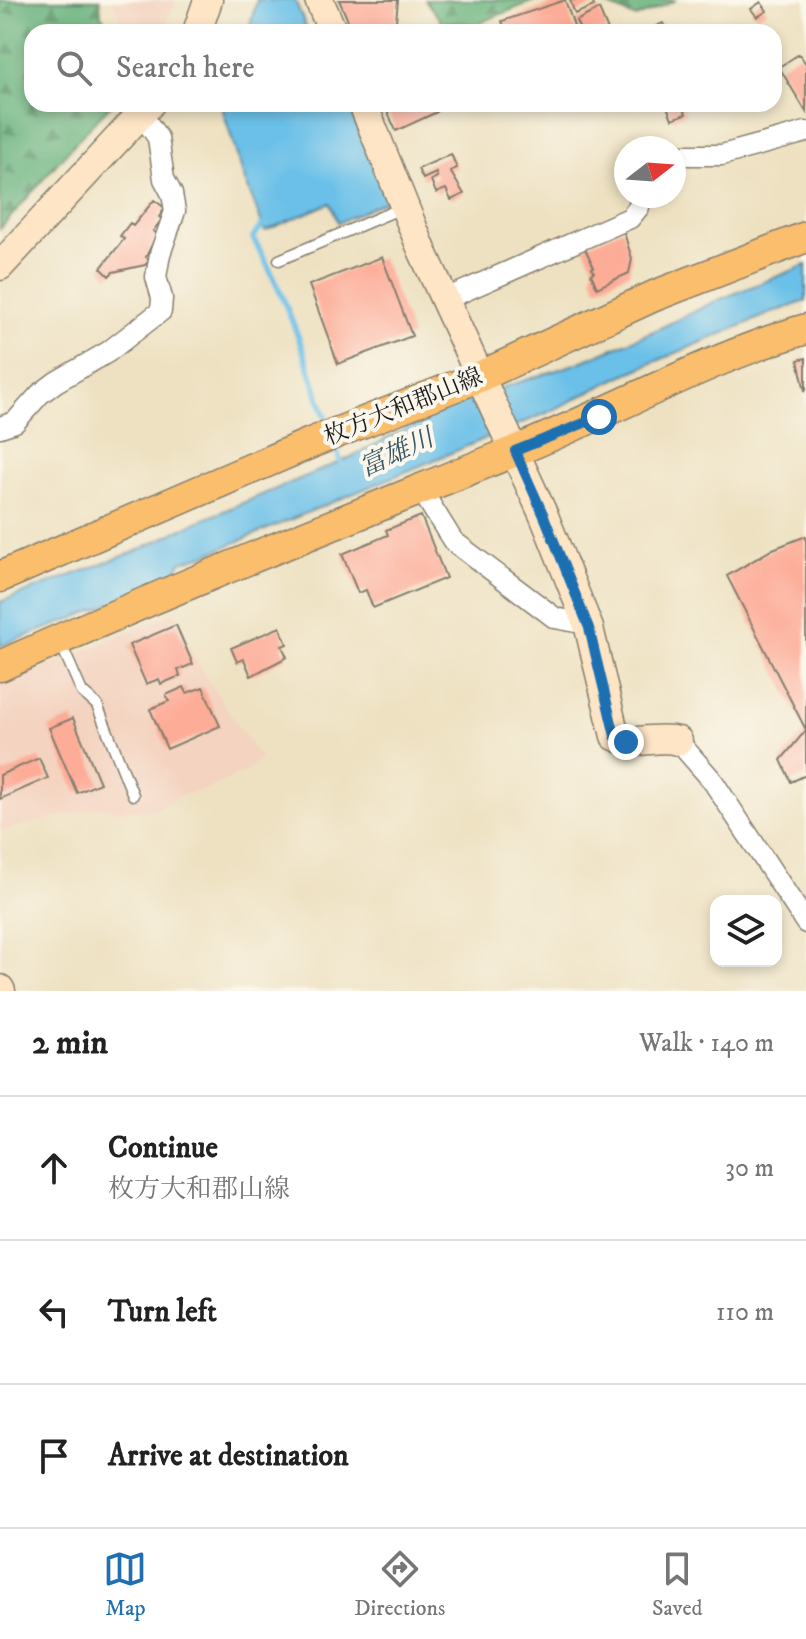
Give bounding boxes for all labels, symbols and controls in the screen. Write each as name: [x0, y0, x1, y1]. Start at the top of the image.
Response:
search box: [24, 24, 782, 112]
icon: search: [52, 46, 96, 90]
text: Search here: [116, 50, 255, 87]
north arrow: [614, 136, 686, 208]
street label: 枚方大和郡山線: [320, 362, 487, 452]
route start: [581, 399, 617, 435]
water label: 富雄川: [354, 421, 442, 485]
route end: [608, 724, 644, 760]
map controls: [710, 895, 782, 967]
button: layers: [710, 895, 782, 967]
text: 2 min: [32, 1022, 108, 1064]
text: Walk · 140 m: [639, 1027, 774, 1060]
text: Continue: [108, 1130, 218, 1167]
icon: ahead: [32, 1146, 76, 1190]
text: 30 m: [725, 1152, 774, 1185]
text: 枚方大和郡山線: [108, 1173, 290, 1206]
icon: left: [32, 1290, 76, 1334]
text: Turn left: [108, 1294, 217, 1331]
text: 110 m: [716, 1296, 774, 1329]
icon: arrive: [32, 1434, 76, 1478]
text: Arrive at destination: [108, 1438, 349, 1475]
tab: Map: [103, 1547, 147, 1622]
tab: Directions: [354, 1547, 445, 1622]
tab: Saved: [652, 1547, 703, 1622]

